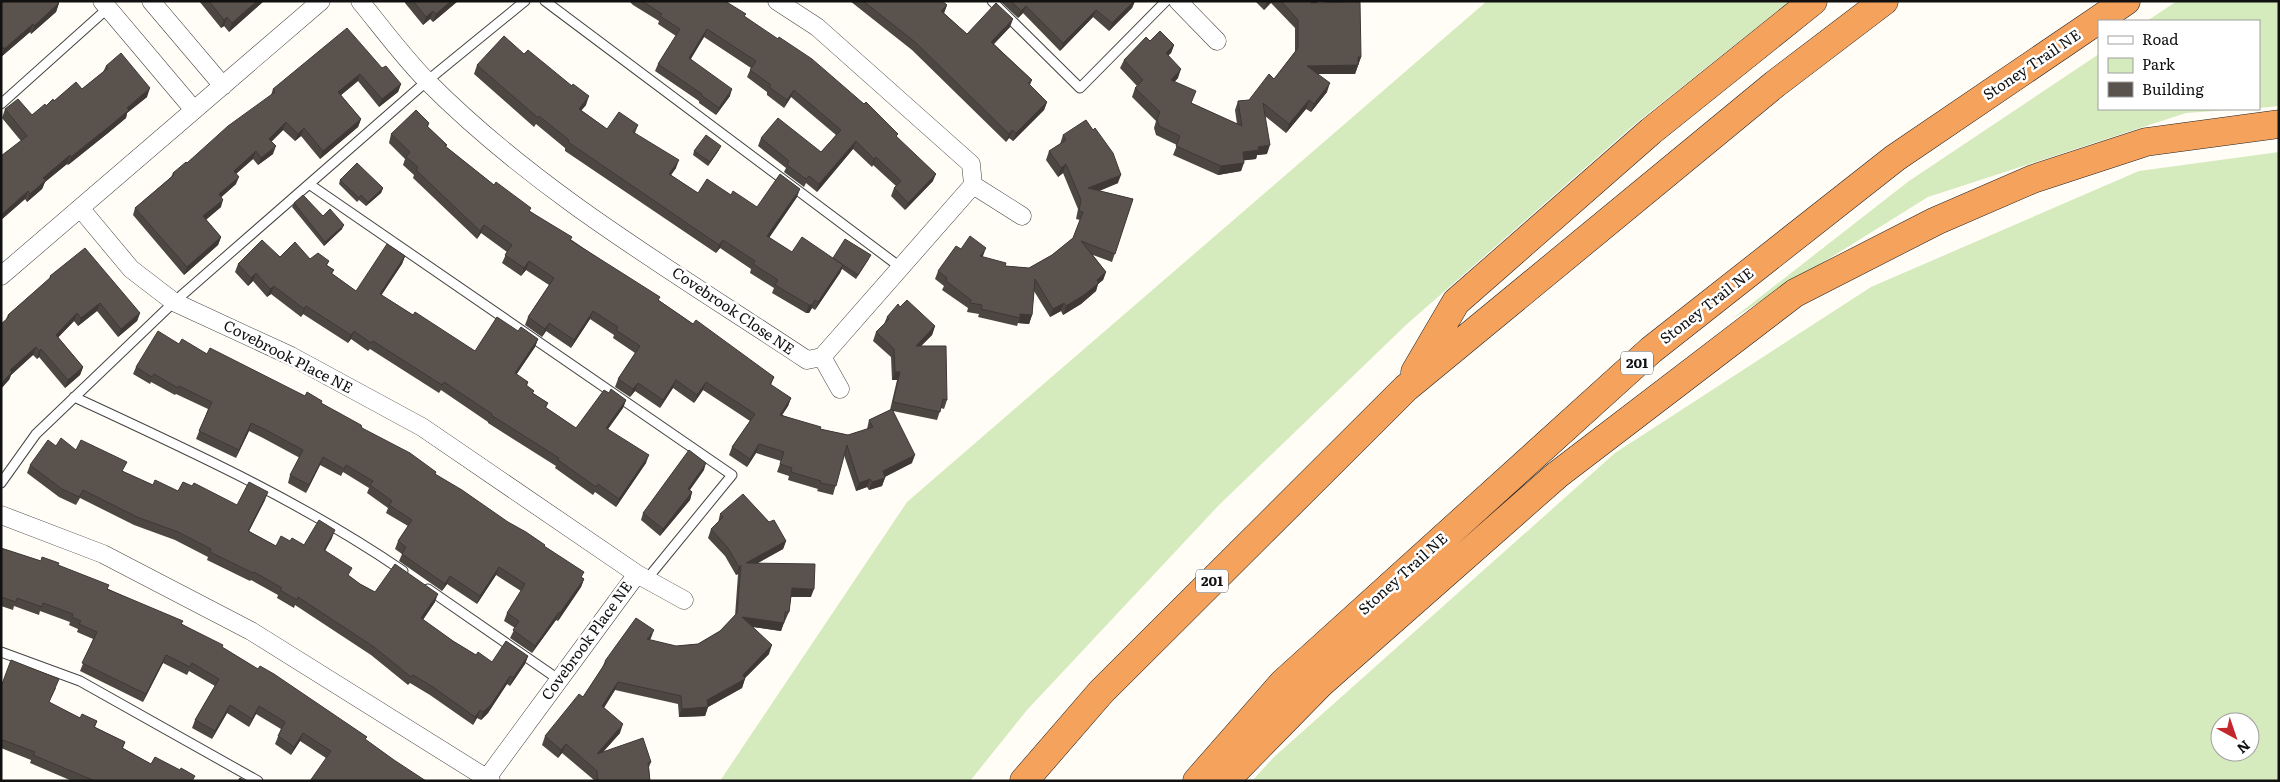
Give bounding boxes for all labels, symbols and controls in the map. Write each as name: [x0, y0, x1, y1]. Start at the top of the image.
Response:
legend: [2098, 20, 2260, 110]
street label: Stoney Trail NE: [1978, 22, 2085, 105]
text: Road: [2142, 27, 2178, 50]
text: Park: [2142, 52, 2176, 75]
text: Building: [2142, 77, 2204, 100]
street label: Covebrook Close NE: [668, 260, 800, 359]
street label: Stoney Trail NE: [1654, 261, 1758, 349]
street label: Covebrook Place NE: [220, 313, 357, 398]
road number: 201: [1621, 352, 1653, 374]
street label: Stoney Trail NE: [1352, 526, 1452, 619]
road number: 201: [1196, 570, 1228, 592]
street label: Covebrook Place NE: [535, 576, 637, 705]
north arrow: [2210, 712, 2260, 762]
text: N: [2233, 736, 2255, 759]

